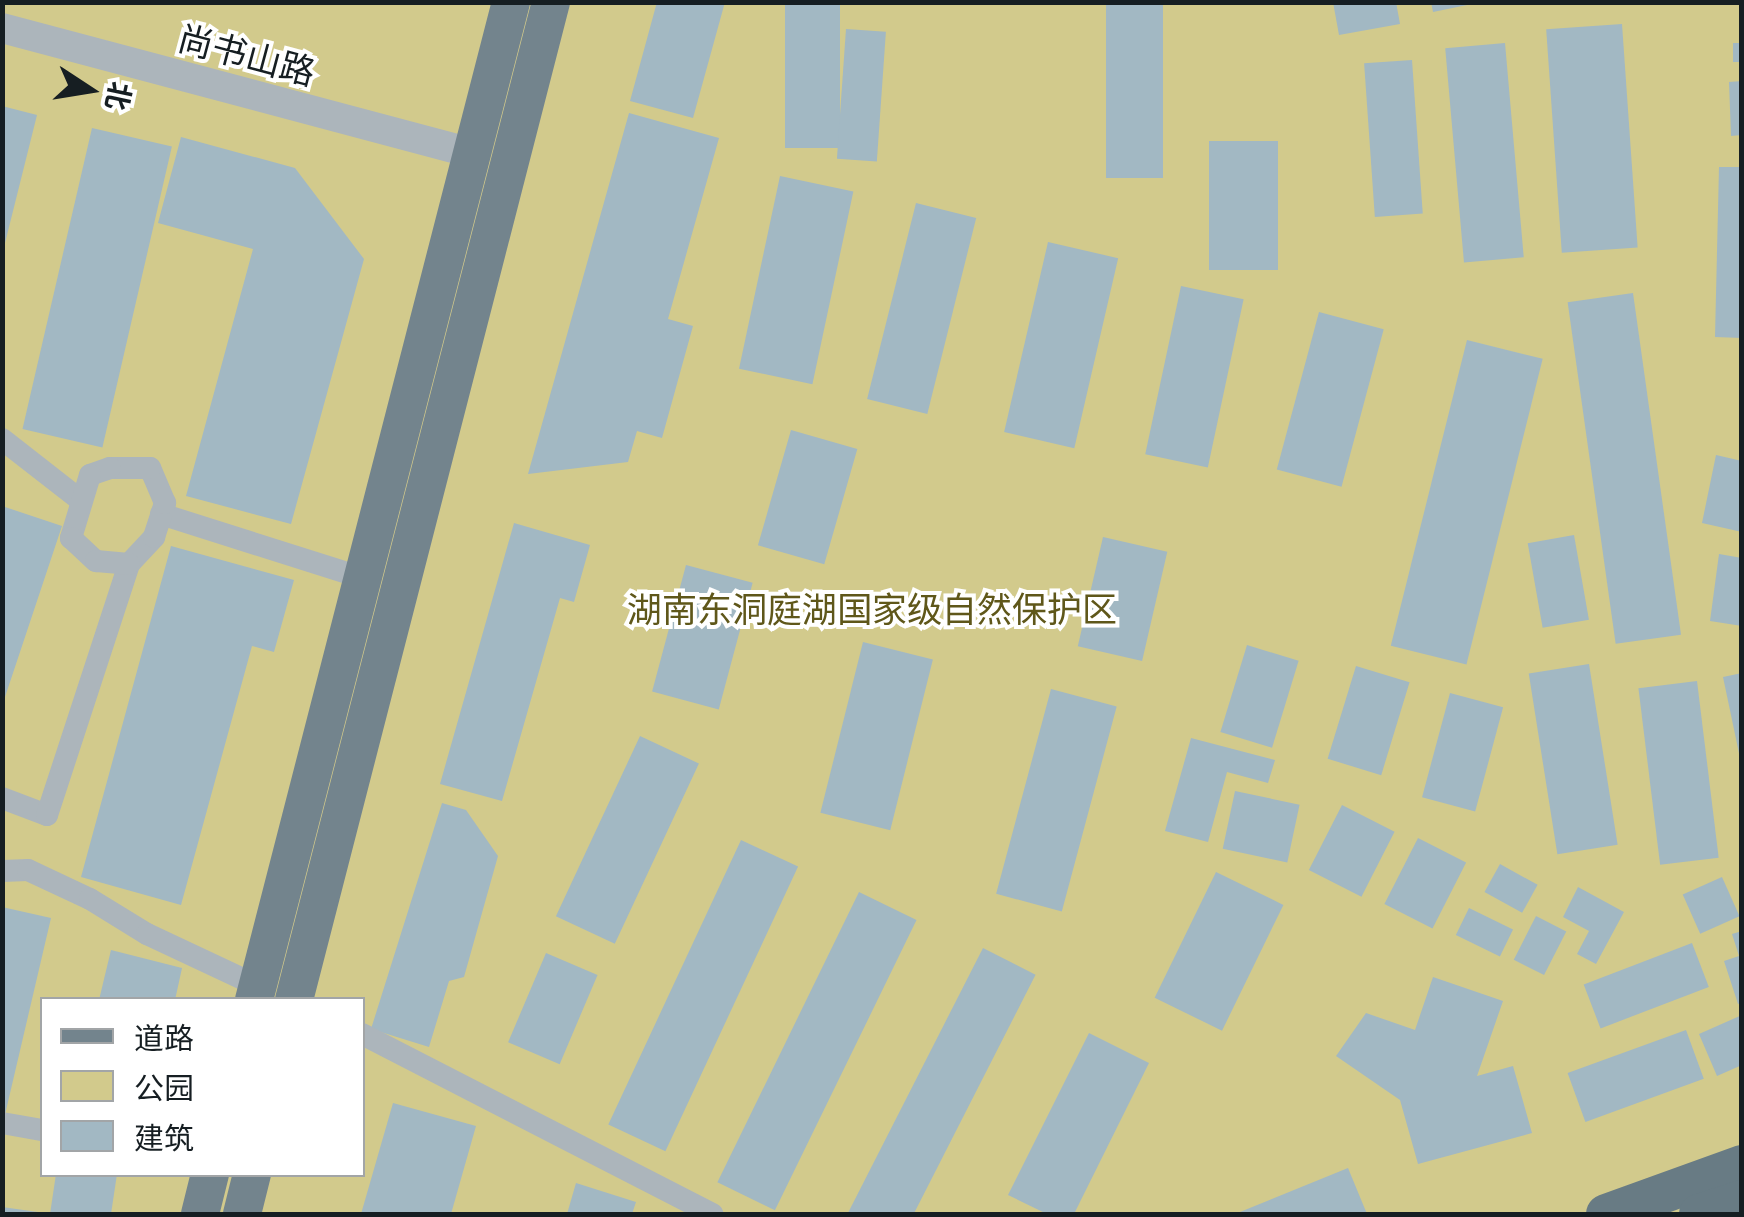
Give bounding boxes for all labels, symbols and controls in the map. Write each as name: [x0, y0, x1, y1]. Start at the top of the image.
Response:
street label: 尚书山路: [174, 16, 320, 92]
north arrow: [40, 40, 140, 140]
text: 北: [100, 79, 139, 113]
park label: 湖南东洞庭湖国家级自然保护区: [627, 587, 1117, 629]
legend: [40, 997, 365, 1177]
text: 道路: [134, 1019, 194, 1055]
text: 公园: [134, 1069, 194, 1105]
text: 建筑: [134, 1119, 194, 1155]

